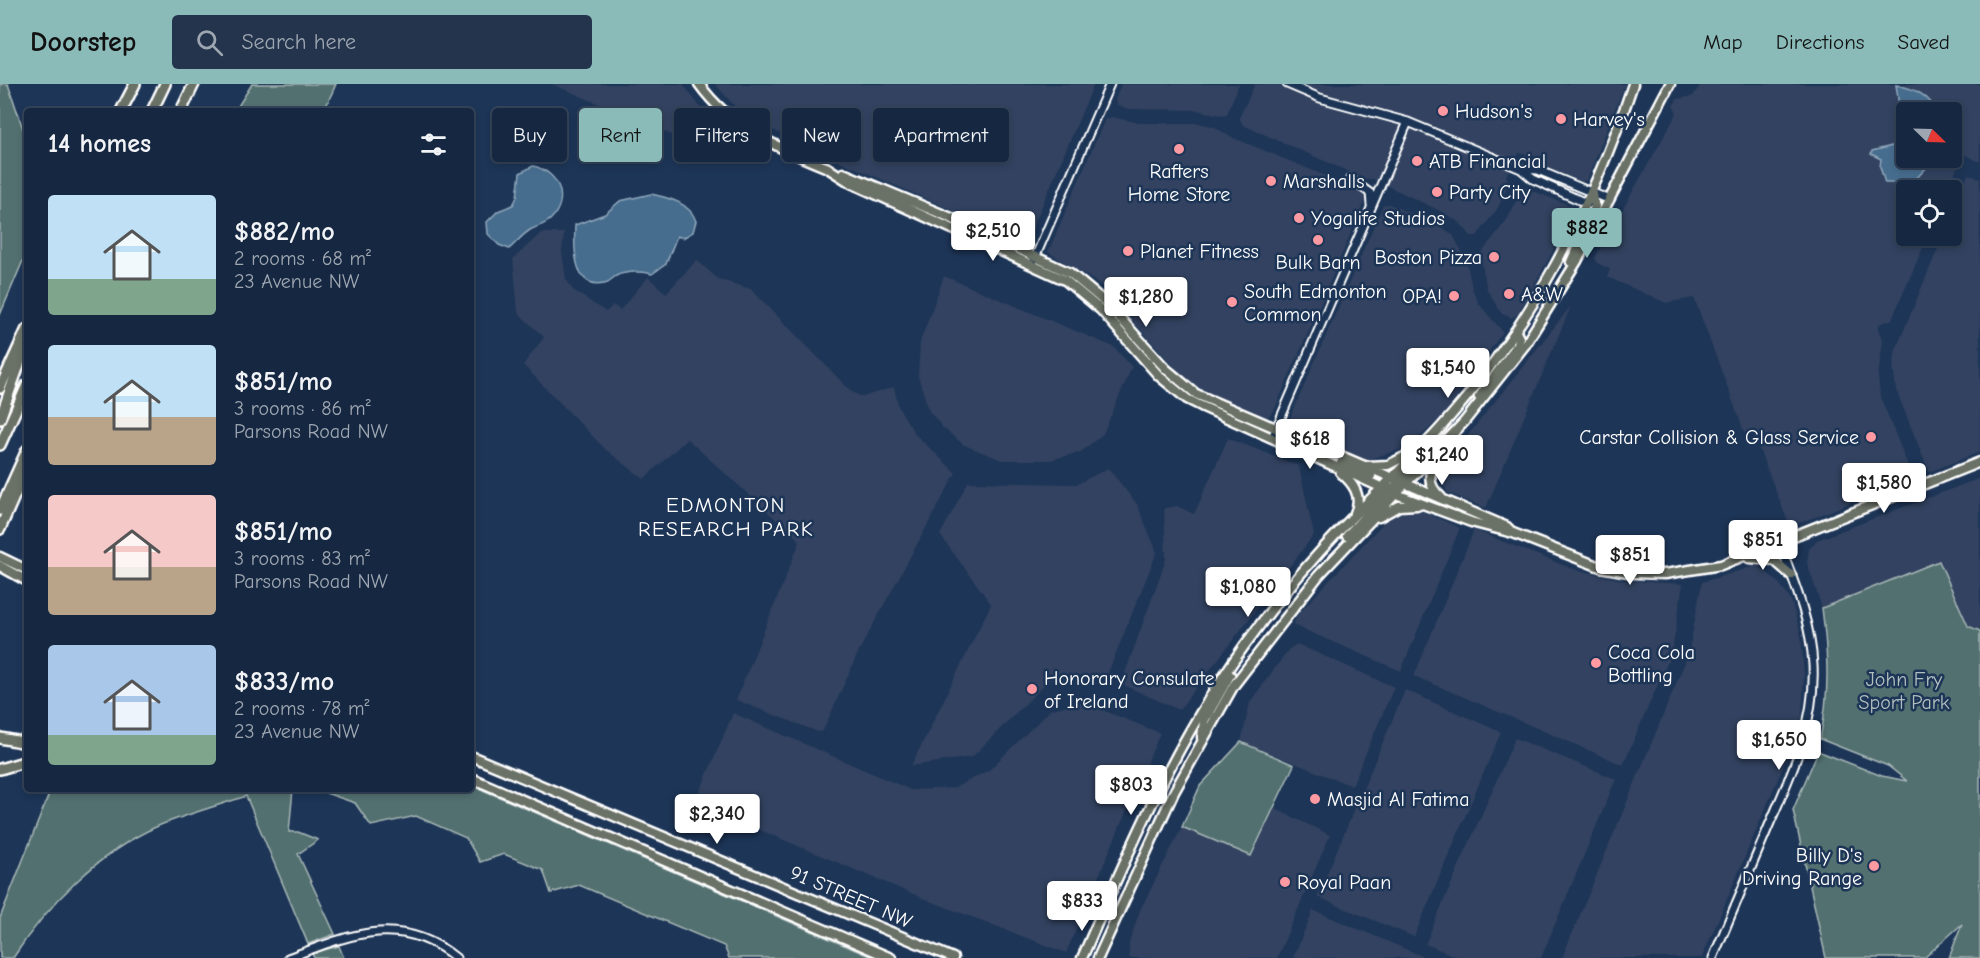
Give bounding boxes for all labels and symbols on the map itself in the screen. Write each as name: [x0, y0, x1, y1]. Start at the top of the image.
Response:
place label: Hudson's: [1455, 100, 1532, 123]
north arrow: [1896, 102, 1962, 168]
marker: Hudson's: [1436, 104, 1450, 118]
place label: Harvey's: [1573, 108, 1645, 131]
marker: Harvey's: [1554, 112, 1568, 126]
marker: Rafters Home Store: [1172, 142, 1186, 156]
place label: ATB Financial: [1429, 150, 1546, 173]
marker: ATB Financial: [1410, 154, 1424, 168]
place label: Rafters Home Store: [1128, 160, 1230, 206]
place label: Marshalls: [1283, 170, 1364, 193]
marker: Marshalls: [1264, 174, 1278, 188]
place label: Party City: [1449, 181, 1531, 204]
marker: Party City: [1430, 185, 1444, 199]
place label: Yogalife Studios: [1311, 207, 1445, 230]
pin: $882: [1551, 208, 1623, 259]
pin: $2,510: [944, 211, 1042, 262]
marker: Yogalife Studios: [1292, 211, 1306, 225]
marker: Bulk Barn: [1311, 233, 1325, 247]
place label: Planet Fitness: [1140, 240, 1259, 263]
marker: Planet Fitness: [1121, 244, 1135, 258]
place label: Boston Pizza: [1374, 246, 1482, 269]
marker: Boston Pizza: [1487, 250, 1501, 264]
place label: Bulk Barn: [1275, 251, 1361, 274]
pin: $1,280: [1097, 277, 1195, 328]
place label: South Edmonton Common: [1244, 280, 1387, 326]
place label: A&W: [1521, 283, 1564, 306]
place label: OPA!: [1402, 285, 1442, 308]
marker: A&W: [1502, 287, 1516, 301]
marker: OPA!: [1447, 289, 1461, 303]
marker: South Edmonton Common: [1225, 295, 1239, 309]
pin: $1,540: [1399, 348, 1497, 399]
pin: $618: [1274, 419, 1346, 470]
place label: Carstar Collision & Glass Service: [1579, 426, 1859, 449]
marker: Carstar Collision & Glass Service: [1864, 430, 1878, 444]
pin: $1,240: [1393, 435, 1491, 486]
pin: $1,580: [1835, 463, 1933, 514]
district label: EDMONTON RESEARCH PARK: [638, 493, 814, 541]
pin: $851: [1727, 520, 1799, 571]
pin: $851: [1594, 535, 1666, 586]
pin: $1,080: [1199, 567, 1297, 618]
place label: Coca Cola Bottling: [1608, 641, 1695, 687]
marker: Coca Cola Bottling: [1589, 656, 1603, 670]
place label: Honorary Consulate of Ireland: [1044, 667, 1214, 713]
park label: John Fry Sport Park: [1859, 668, 1950, 714]
marker: Honorary Consulate of Ireland: [1025, 682, 1039, 696]
pin: $1,650: [1730, 720, 1828, 771]
pin: $803: [1095, 765, 1167, 816]
place label: Masjid Al Fatima: [1327, 788, 1469, 811]
marker: Masjid Al Fatima: [1308, 792, 1322, 806]
pin: $2,340: [668, 794, 766, 845]
place label: Billy D's Driving Range: [1742, 844, 1862, 890]
marker: Billy D's Driving Range: [1867, 859, 1881, 873]
street label: 91 STREET NW: [787, 861, 916, 933]
place label: Royal Paan: [1297, 871, 1391, 894]
marker: Royal Paan: [1278, 875, 1292, 889]
pin: $833: [1046, 881, 1118, 932]

